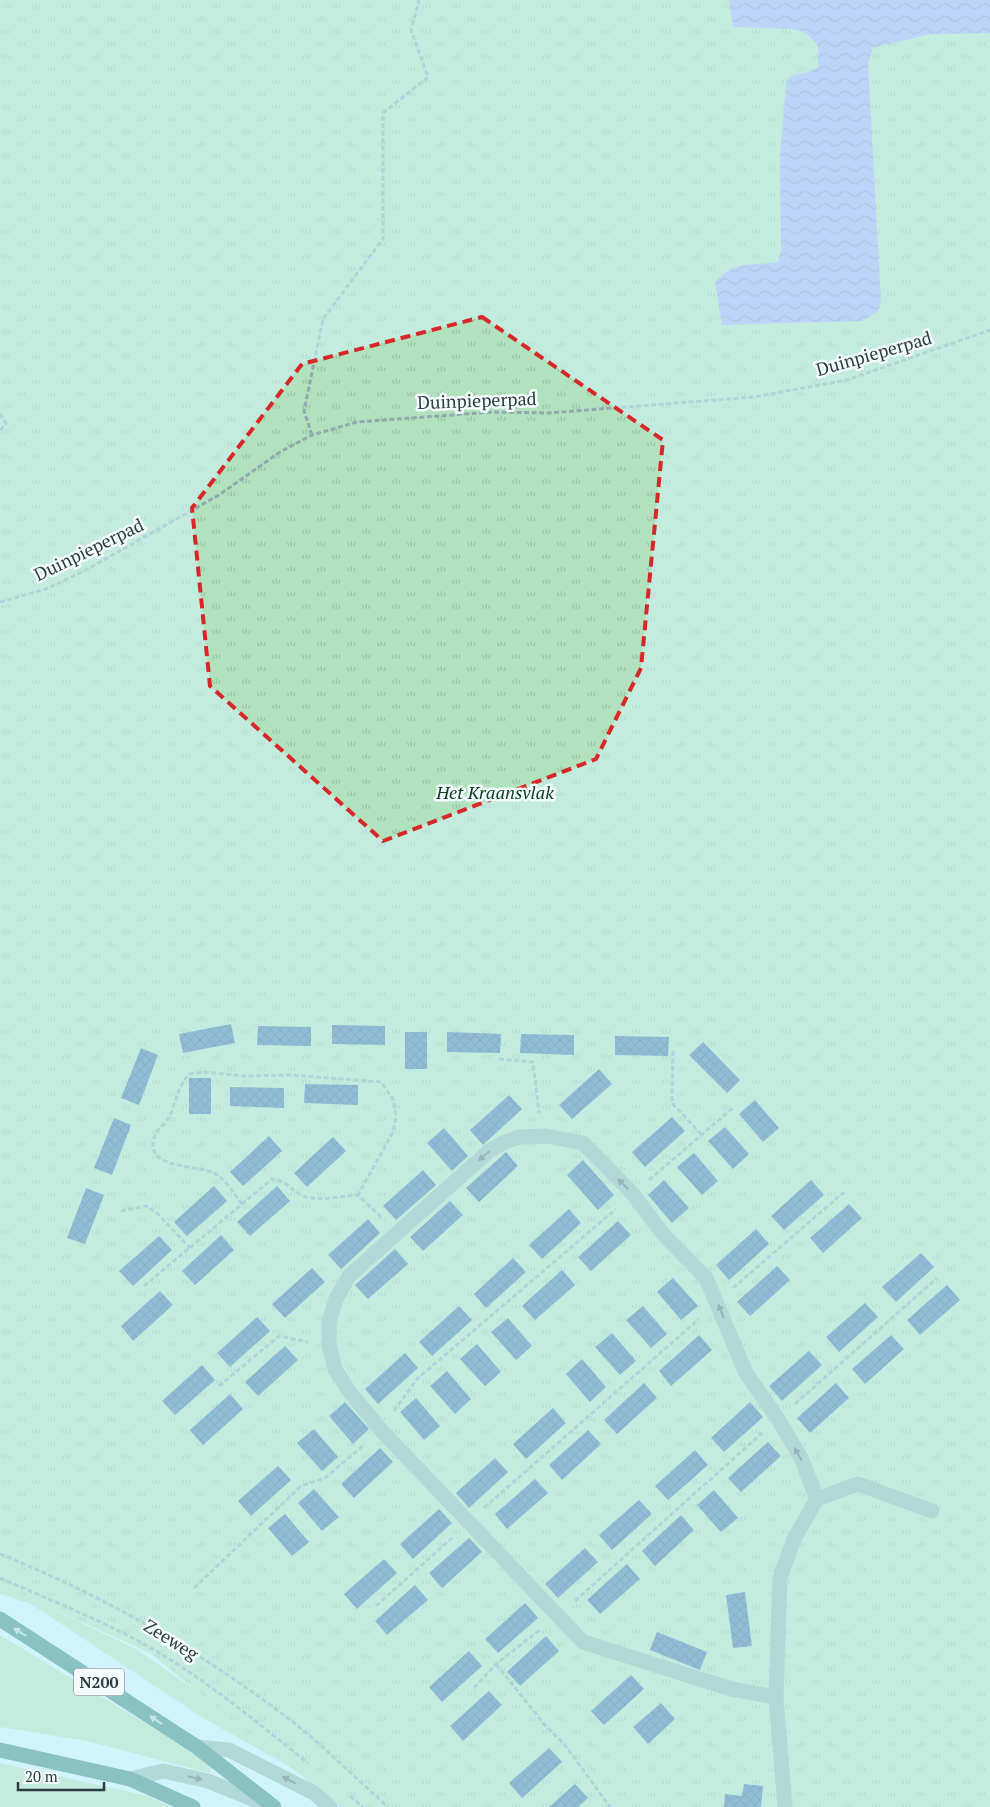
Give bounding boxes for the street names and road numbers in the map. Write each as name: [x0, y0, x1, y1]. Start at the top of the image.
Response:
street label: Duinpieperpad: [813, 325, 934, 381]
street label: Duinpieperpad: [417, 386, 537, 414]
street label: Duinpieperpad: [30, 512, 147, 586]
street label: Zeeweg: [140, 1613, 204, 1666]
road number: N200: [74, 1668, 124, 1695]

